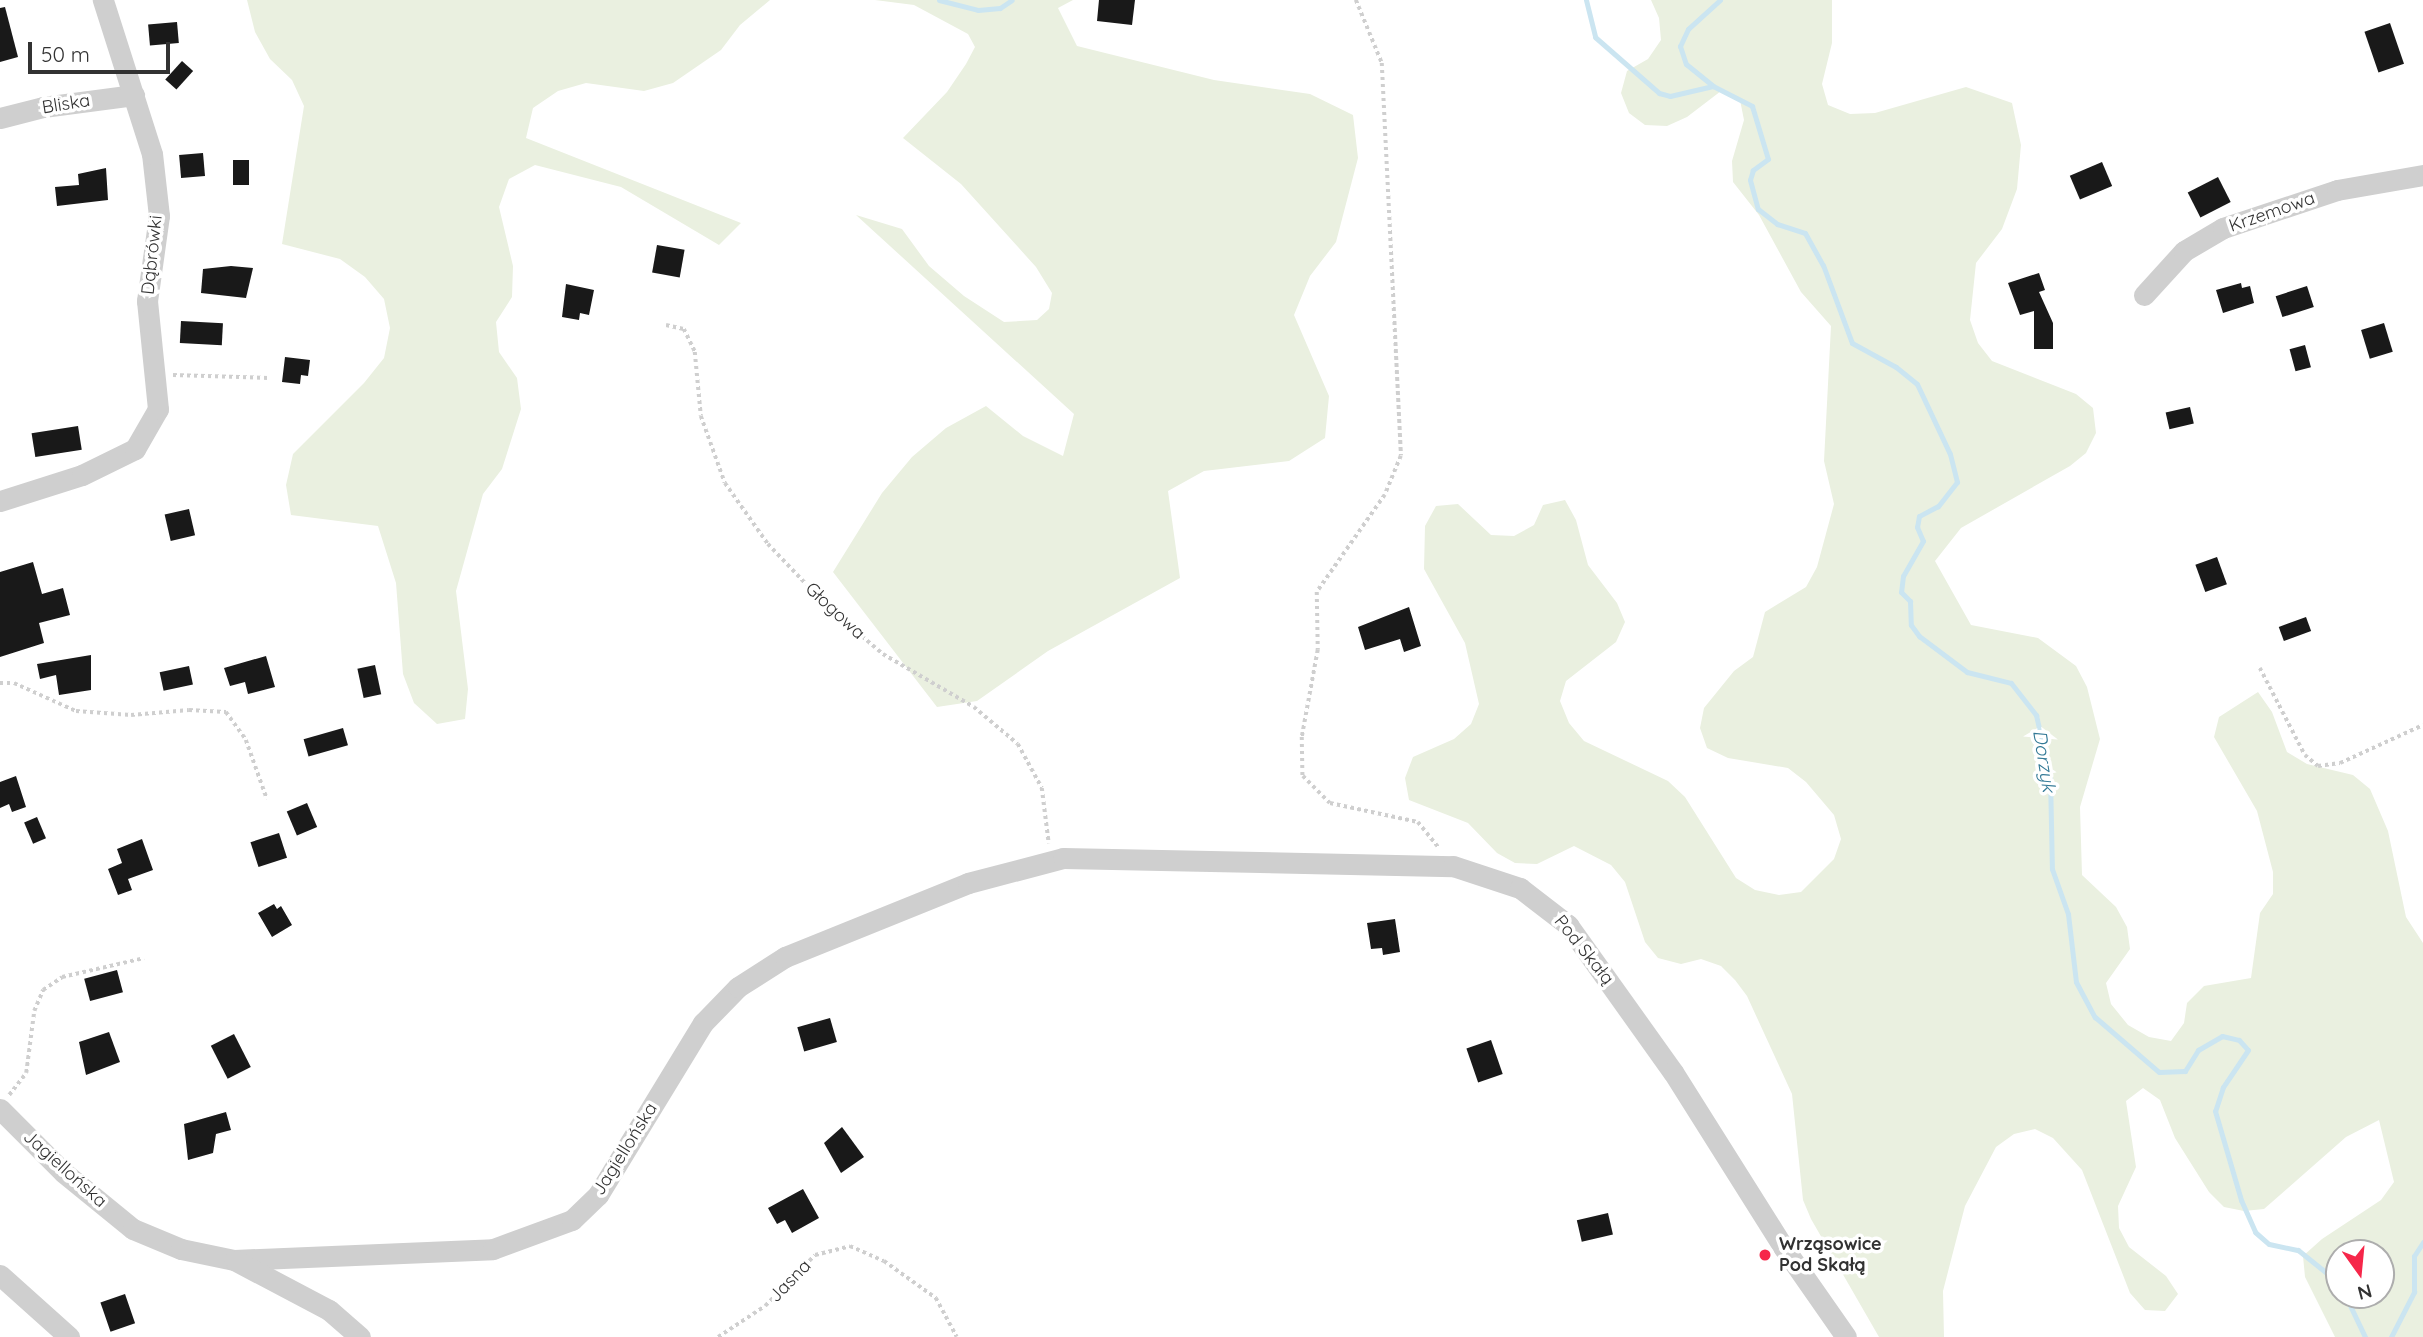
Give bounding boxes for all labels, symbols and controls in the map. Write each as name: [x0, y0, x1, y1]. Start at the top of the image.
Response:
scale bar: [32, 28, 173, 72]
text: 50 m: [41, 41, 90, 67]
street label: Bliska: [40, 90, 92, 118]
street label: Krzemowa: [2226, 187, 2318, 237]
street label: Dąbrówki: [137, 214, 167, 296]
street label: Głogowa: [801, 578, 869, 644]
water label: Dorzyk: [2028, 728, 2060, 794]
street label: Pod Skałą: [1550, 911, 1618, 989]
street label: Jagiellońska: [588, 1099, 662, 1199]
street label: Jagiellońska: [19, 1126, 111, 1212]
place label: Wrząsowice Pod Skałą: [1779, 1234, 1882, 1276]
north arrow: [2325, 1239, 2395, 1309]
marker: Wrząsowice Pod Skałą: [1757, 1247, 1773, 1263]
street label: Jasna: [765, 1255, 815, 1307]
text: N: [2355, 1279, 2375, 1306]

